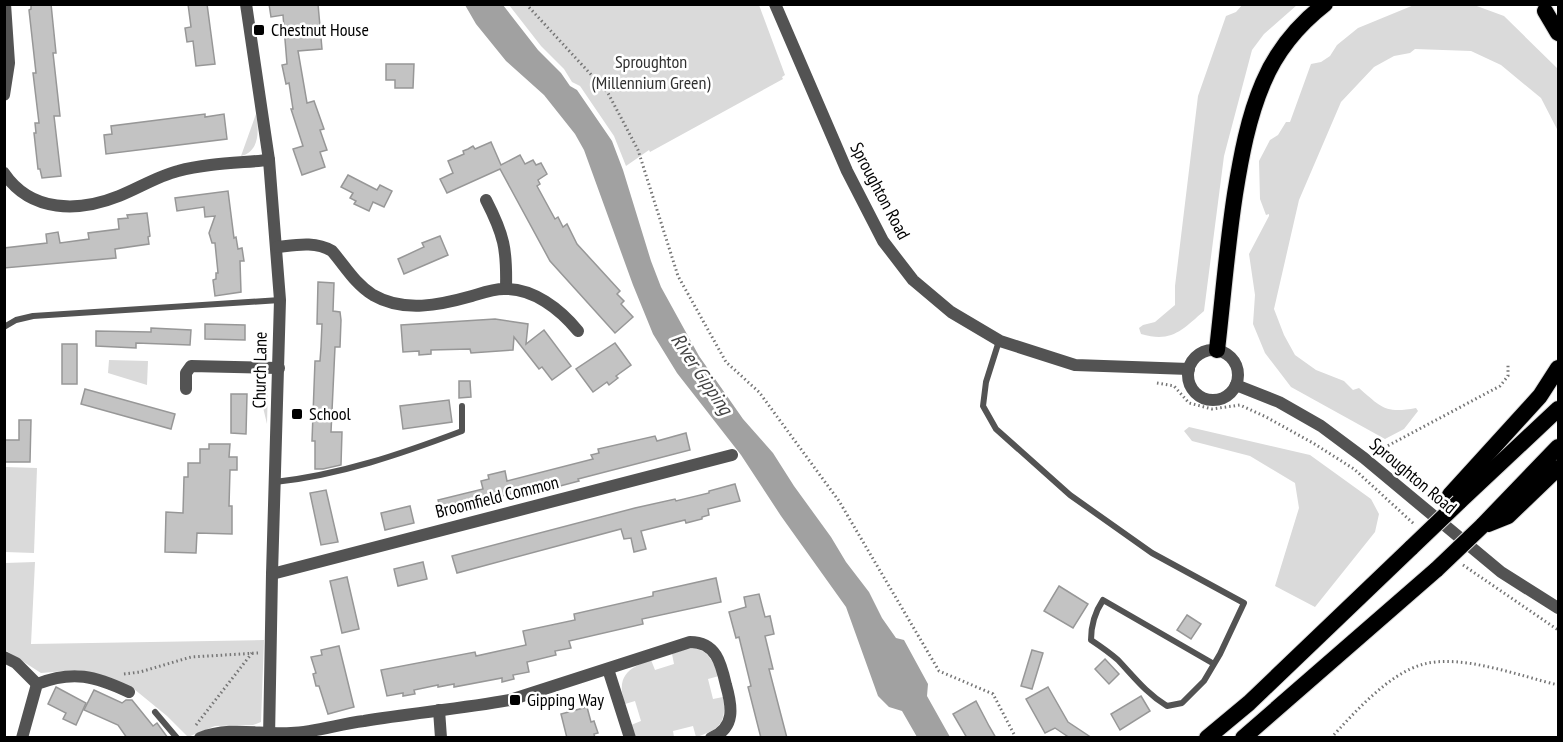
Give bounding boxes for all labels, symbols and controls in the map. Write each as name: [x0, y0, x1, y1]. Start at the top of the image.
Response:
place label: Chestnut House: [271, 18, 369, 41]
marker: Chestnut House: [252, 23, 266, 37]
park label: Sproughton (Millennium Green): [591, 50, 711, 94]
street label: Sproughton Road: [845, 138, 916, 243]
water label: River Gipping: [665, 328, 740, 421]
street label: Church Lane: [247, 331, 272, 409]
place label: School: [309, 402, 352, 425]
marker: School: [290, 407, 304, 421]
street label: Sproughton Road: [1365, 432, 1462, 519]
street label: Broomfield Common: [433, 470, 561, 523]
place label: Gipping Way: [527, 688, 604, 711]
marker: Gipping Way: [508, 693, 522, 707]

